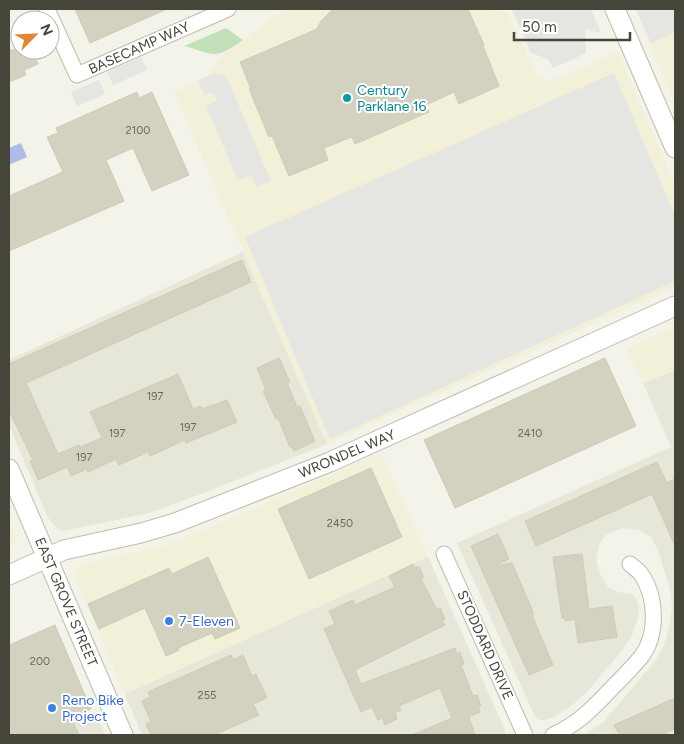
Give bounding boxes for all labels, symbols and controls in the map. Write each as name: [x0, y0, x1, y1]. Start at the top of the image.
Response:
north arrow: [10, 10, 60, 60]
scale bar: [514, 10, 630, 42]
street label: BASECAMP WAY: [86, 18, 193, 78]
text: 50 m: [522, 18, 557, 36]
text: N: [36, 22, 56, 38]
place label: Century Parklane 16: [357, 82, 427, 115]
marker: Century Parklane 16: [341, 92, 353, 104]
house number: 2100: [126, 124, 150, 137]
house number: 197: [147, 390, 163, 403]
house number: 197: [180, 421, 196, 434]
street label: WRONDEL WAY: [296, 426, 398, 482]
house number: 197: [109, 427, 125, 440]
house number: 2410: [518, 427, 542, 440]
house number: 197: [76, 451, 92, 464]
house number: 2450: [327, 517, 353, 530]
street label: EAST GROVE STREET: [31, 535, 101, 669]
street label: STODDARD DRIVE: [453, 588, 517, 702]
place label: 7-Eleven: [179, 613, 234, 630]
marker: 7-Eleven: [163, 615, 175, 627]
house number: 200: [30, 655, 50, 668]
house number: 255: [198, 689, 216, 702]
place label: Reno Bike Project: [62, 692, 124, 725]
marker: Reno Bike Project: [46, 702, 58, 714]

